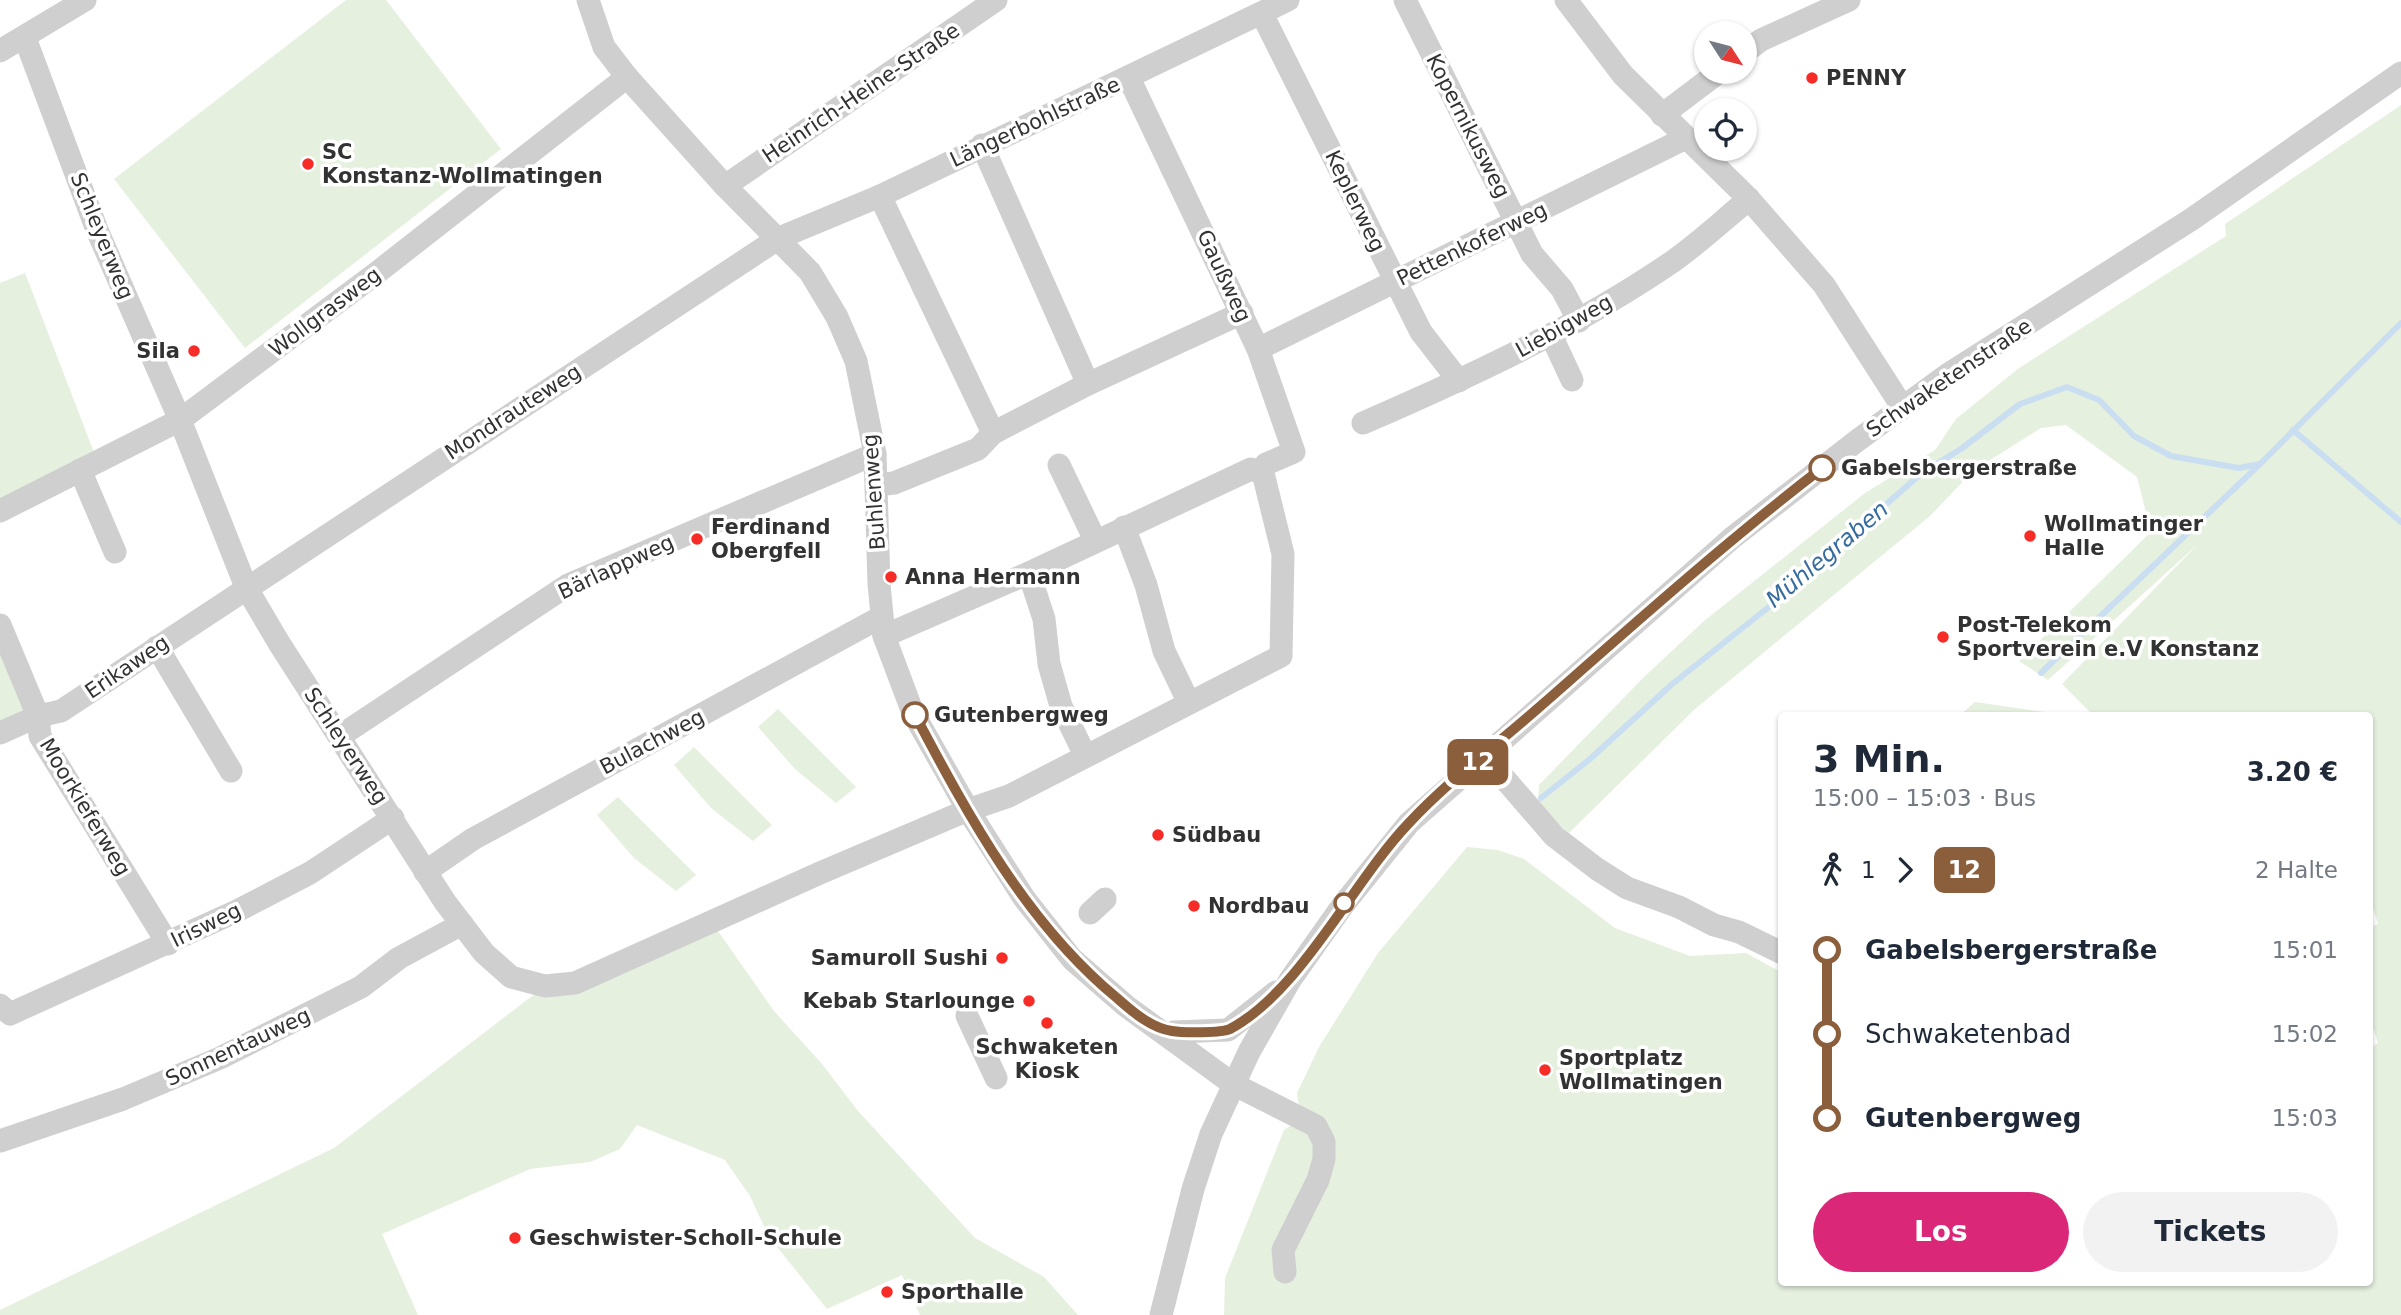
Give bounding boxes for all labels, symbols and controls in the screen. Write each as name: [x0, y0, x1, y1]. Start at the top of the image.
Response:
street label: Heinrich-Heine-Straße: [758, 18, 964, 168]
north arrow: [1694, 21, 1757, 84]
map controls: [1694, 21, 1757, 161]
street label: Kopernikusweg: [1421, 50, 1515, 202]
place label: PENNY: [1826, 66, 1907, 90]
marker: PENNY: [1804, 70, 1820, 86]
street label: Längerbohlstraße: [946, 72, 1124, 172]
button: locate: [1694, 98, 1757, 161]
place label: SC Konstanz-Wollmatingen: [322, 140, 603, 188]
street label: Keplerweg: [1320, 146, 1390, 256]
marker: SC Konstanz-Wollmatingen: [300, 156, 316, 172]
street label: Schleyerweg: [66, 169, 138, 303]
street label: Pettenkoferweg: [1393, 197, 1551, 291]
street label: Gaußweg: [1192, 226, 1256, 326]
street label: Wollgrasweg: [265, 262, 385, 362]
street label: Liebigweg: [1512, 290, 1616, 362]
street label: Schwaketenstraße: [1862, 314, 2036, 442]
place label: Sila: [136, 339, 180, 363]
marker: Sila: [186, 343, 202, 359]
street label: Mondrauteweg: [441, 359, 585, 465]
street label: Buhlenweg: [858, 433, 890, 551]
marker: Gabelsbergerstraße: [1809, 455, 1835, 481]
place label: Gabelsbergerstraße: [1841, 456, 2077, 480]
water label: Mühlegraben: [1761, 496, 1893, 612]
place label: Wollmatinger Halle: [2044, 512, 2204, 560]
place label: Ferdinand Obergfell: [711, 515, 830, 563]
marker: Wollmatinger Halle: [2022, 528, 2038, 544]
street label: Bärlappweg: [554, 530, 678, 604]
marker: Ferdinand Obergfell: [689, 531, 705, 547]
place label: Anna Hermann: [905, 565, 1081, 589]
marker: Anna Hermann: [883, 569, 899, 585]
place label: Post-Telekom Sportverein e.V Konstanz: [1957, 613, 2259, 661]
marker: Post-Telekom Sportverein e.V Konstanz: [1935, 629, 1951, 645]
street label: Erikaweg: [81, 630, 173, 704]
street label: Schleyerweg: [299, 683, 393, 809]
marker: Gutenbergweg: [902, 702, 928, 728]
place label: Gutenbergweg: [934, 703, 1109, 727]
street label: Bulachweg: [596, 704, 708, 780]
street label: Moorkieferweg: [35, 734, 135, 880]
text: 3 Min.: [1813, 737, 1945, 781]
line badge: 12: [1446, 739, 1510, 785]
text: 12: [1461, 748, 1495, 776]
text: 3.20 €: [2247, 757, 2338, 787]
text: 15:00 – 15:03 · Bus: [1813, 785, 2036, 811]
place label: Südbau: [1172, 823, 1261, 847]
marker: Südbau: [1150, 827, 1166, 843]
icon: walk: [1813, 851, 1851, 889]
icon: forward: [1886, 851, 1924, 889]
text: 12: [1948, 856, 1981, 884]
text: 1: [1861, 857, 1876, 883]
text: 2 Halte: [2255, 857, 2338, 883]
unlabelled marker: [1334, 893, 1354, 913]
place label: Nordbau: [1208, 894, 1310, 918]
street label: Irisweg: [167, 898, 245, 952]
marker: Nordbau: [1186, 898, 1202, 914]
text: Gabelsbergerstraße: [1865, 935, 2157, 965]
text: 15:01: [2272, 937, 2338, 963]
place label: Samuroll Sushi: [811, 946, 988, 970]
marker: Samuroll Sushi: [994, 950, 1010, 966]
place label: Kebab Starlounge: [803, 989, 1015, 1013]
marker: Kebab Starlounge: [1021, 993, 1037, 1009]
street label: Sonnentauweg: [162, 1003, 314, 1091]
marker: Schwaketen Kiosk: [1039, 1015, 1055, 1031]
text: Schwaketenbad: [1865, 1019, 2071, 1049]
text: 15:02: [2272, 1021, 2338, 1047]
place label: Schwaketen Kiosk: [976, 1035, 1118, 1083]
place label: Sportplatz Wollmatingen: [1559, 1046, 1723, 1094]
marker: Sportplatz Wollmatingen: [1537, 1062, 1553, 1078]
text: Gutenbergweg: [1865, 1103, 2081, 1133]
text: 15:03: [2272, 1105, 2338, 1131]
button: Los: [1813, 1192, 2069, 1272]
button: Tickets: [2083, 1192, 2338, 1272]
place label: Geschwister-Scholl-Schule: [529, 1226, 842, 1250]
marker: Geschwister-Scholl-Schule: [507, 1230, 523, 1246]
place label: Sporthalle: [901, 1280, 1024, 1304]
marker: Sporthalle: [879, 1284, 895, 1300]

